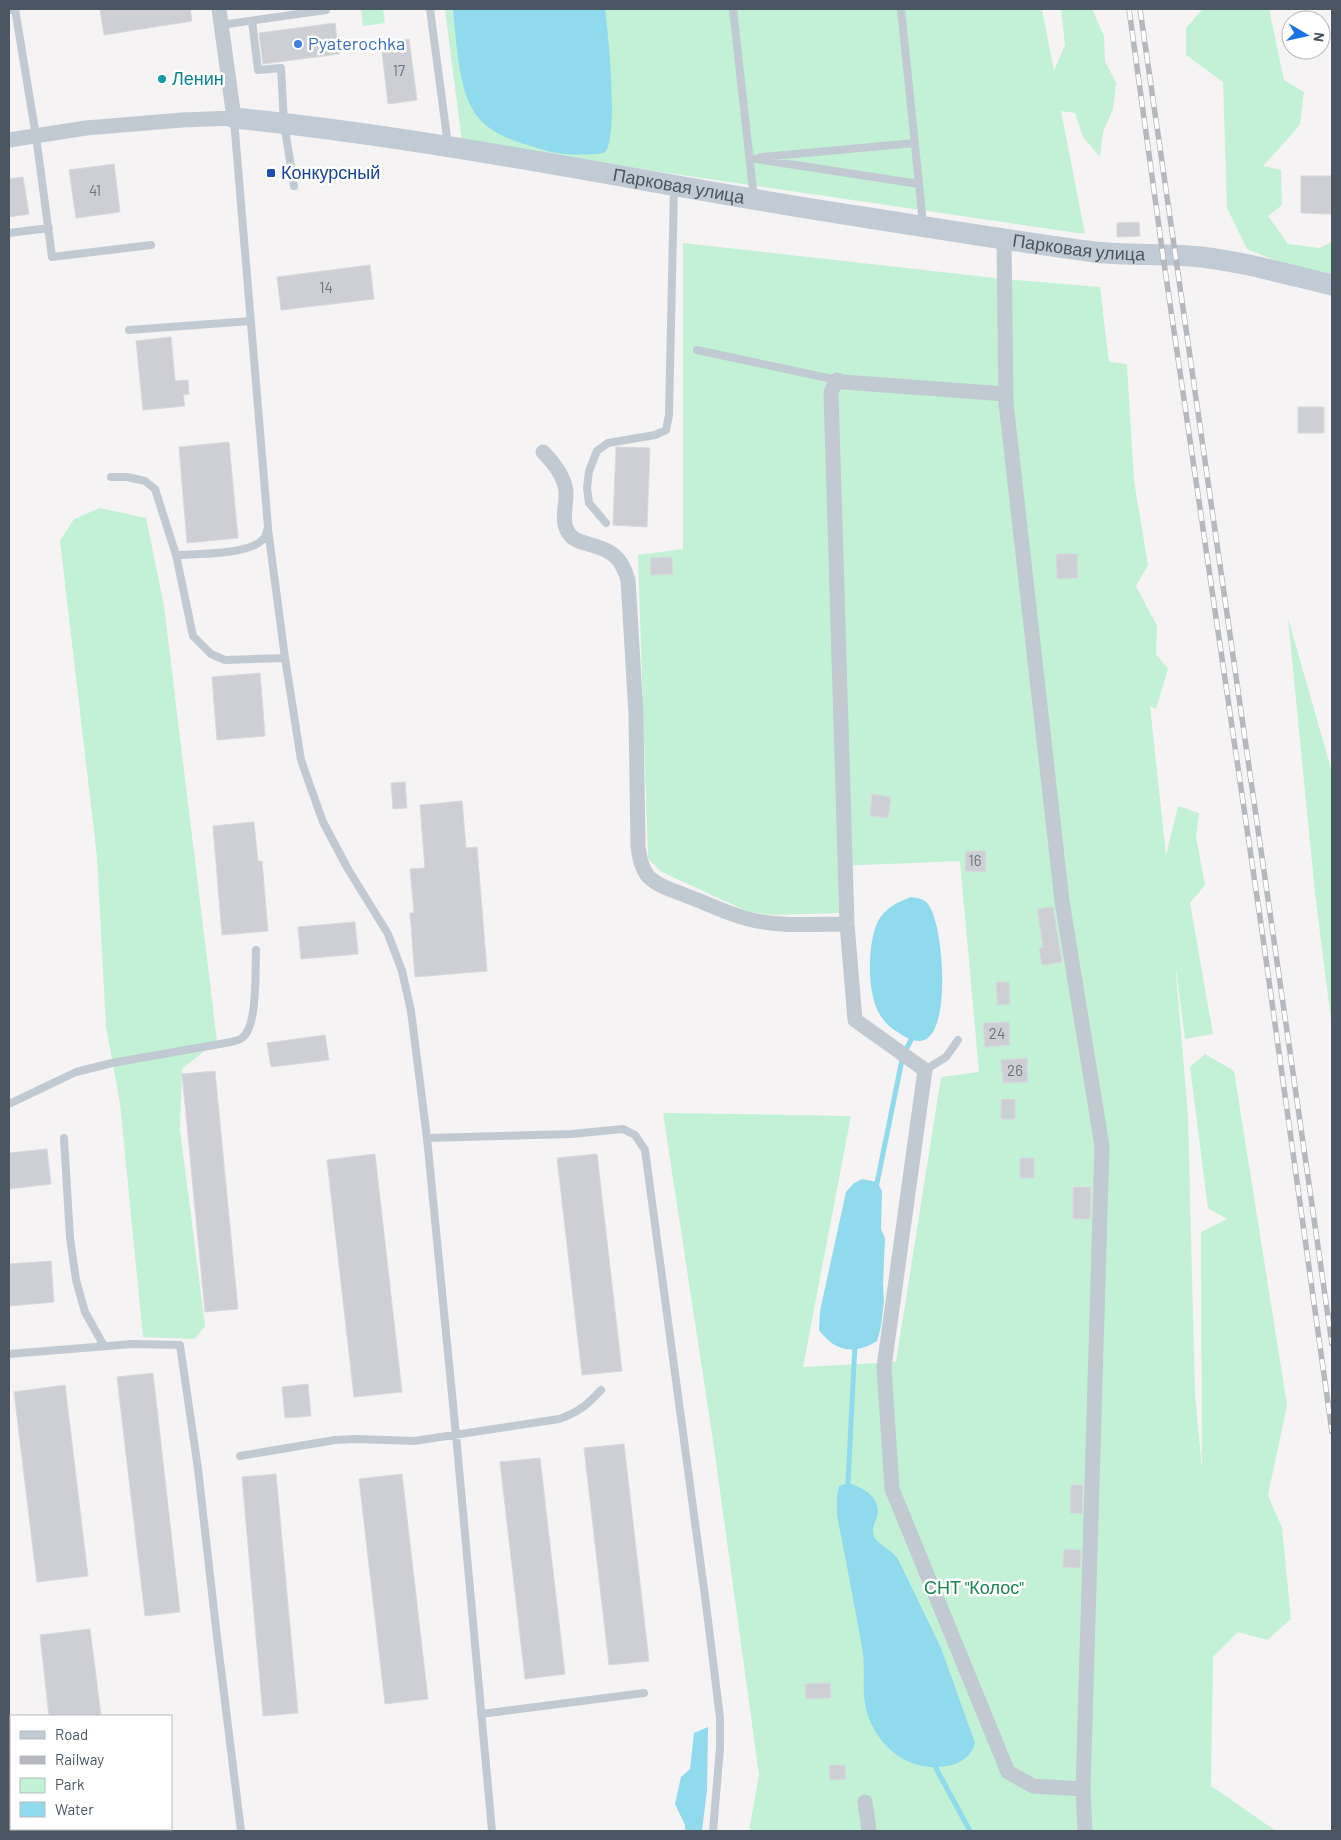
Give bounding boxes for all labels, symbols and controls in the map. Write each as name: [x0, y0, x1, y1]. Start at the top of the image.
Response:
north arrow: [1281, 10, 1331, 60]
text: N: [1310, 31, 1328, 43]
place label: Pyaterochka: [308, 32, 405, 54]
marker: Pyaterochka: [292, 38, 304, 50]
house number: 17: [393, 61, 405, 79]
place label: Ленин: [172, 67, 224, 89]
marker: Ленин: [156, 73, 168, 85]
place label: Конкурсный: [281, 161, 380, 183]
street label: Парковая улица: [611, 163, 747, 208]
marker: Конкурсный: [265, 167, 277, 179]
house number: 41: [89, 181, 101, 199]
street label: Парковая улица: [1011, 229, 1146, 264]
house number: 14: [319, 278, 333, 296]
house number: 16: [969, 851, 981, 869]
house number: 24: [989, 1024, 1005, 1042]
house number: 26: [1007, 1061, 1023, 1079]
park label: СНТ "Колос": [924, 1576, 1024, 1598]
legend: [10, 1715, 172, 1830]
text: Road: [55, 1725, 88, 1743]
text: Railway: [55, 1750, 104, 1768]
text: Park: [55, 1775, 85, 1793]
text: Water: [55, 1800, 94, 1818]

